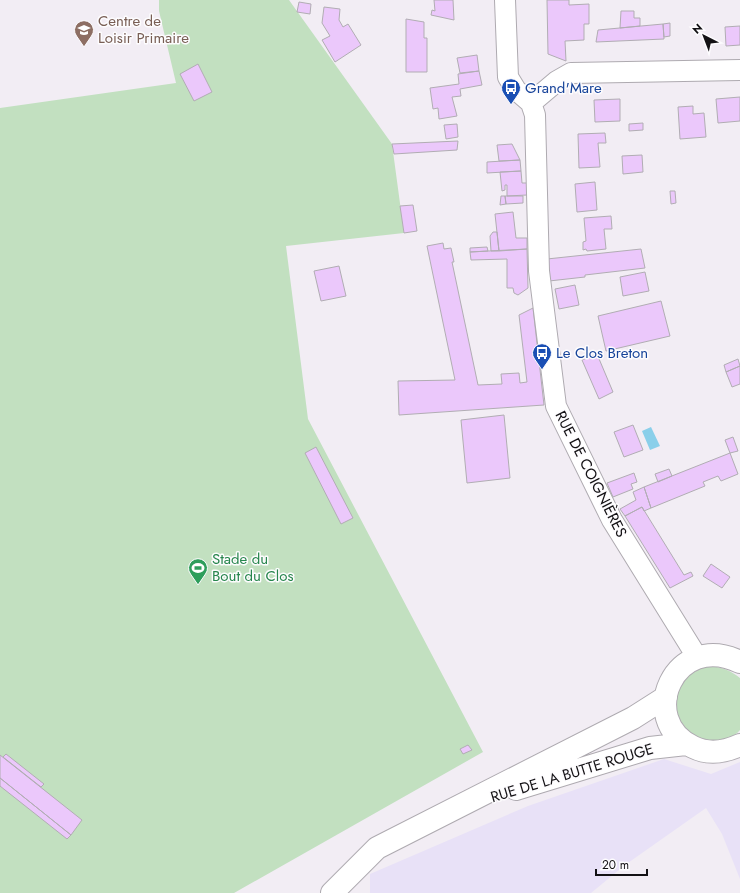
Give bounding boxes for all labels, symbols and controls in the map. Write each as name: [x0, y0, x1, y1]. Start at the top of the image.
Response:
place label: Centre de Loisir Primaire: [98, 10, 189, 49]
north arrow: [684, 16, 724, 56]
school or university icon: Centre de Loisir Primaire: [73, 19, 95, 47]
text: N: [689, 20, 706, 37]
bus stop icon: Grand'Mare: [500, 77, 522, 105]
place label: Grand'Mare: [525, 77, 602, 99]
bus stop icon: Le Clos Breton: [531, 342, 553, 370]
place label: Le Clos Breton: [556, 342, 648, 364]
street label: RUE DE COIGNIÈRES: [550, 407, 632, 541]
place label: Stade du Bout du Clos: [212, 548, 293, 587]
sports icon: Stade du Bout du Clos: [187, 557, 209, 585]
street label: RUE DE LA BUTTE ROUGE: [488, 738, 656, 808]
scale bar: [596, 851, 647, 877]
text: 20 m: [602, 856, 629, 874]

